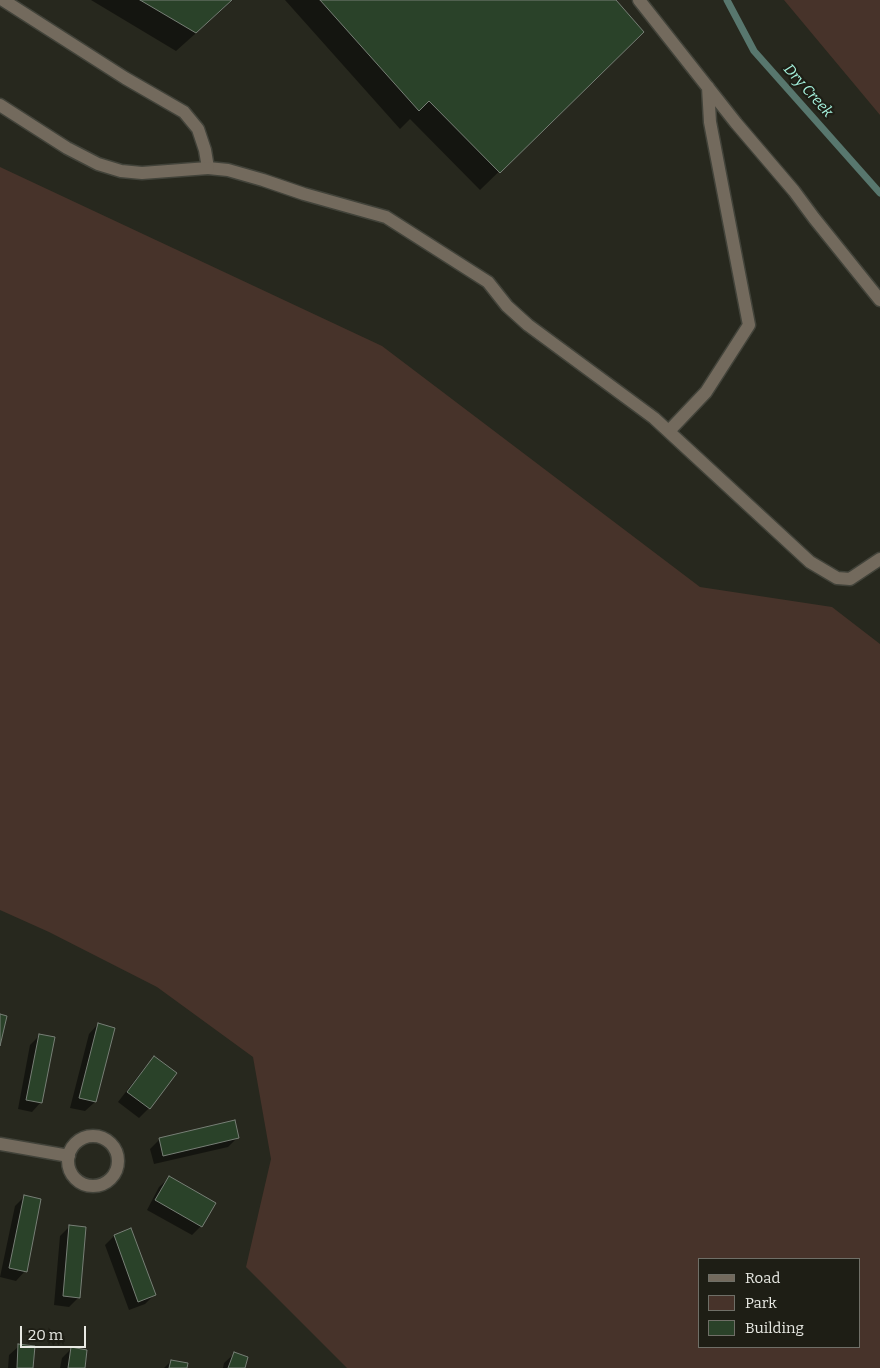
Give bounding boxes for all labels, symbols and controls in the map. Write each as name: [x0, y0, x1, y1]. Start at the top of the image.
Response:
water label: Dry Creek: [779, 61, 837, 121]
legend: [698, 1258, 860, 1348]
text: Road: [745, 1269, 780, 1287]
text: Park: [745, 1294, 777, 1312]
scale bar: [22, 1316, 89, 1348]
text: Building: [745, 1319, 804, 1337]
text: 20 m: [28, 1326, 63, 1344]

